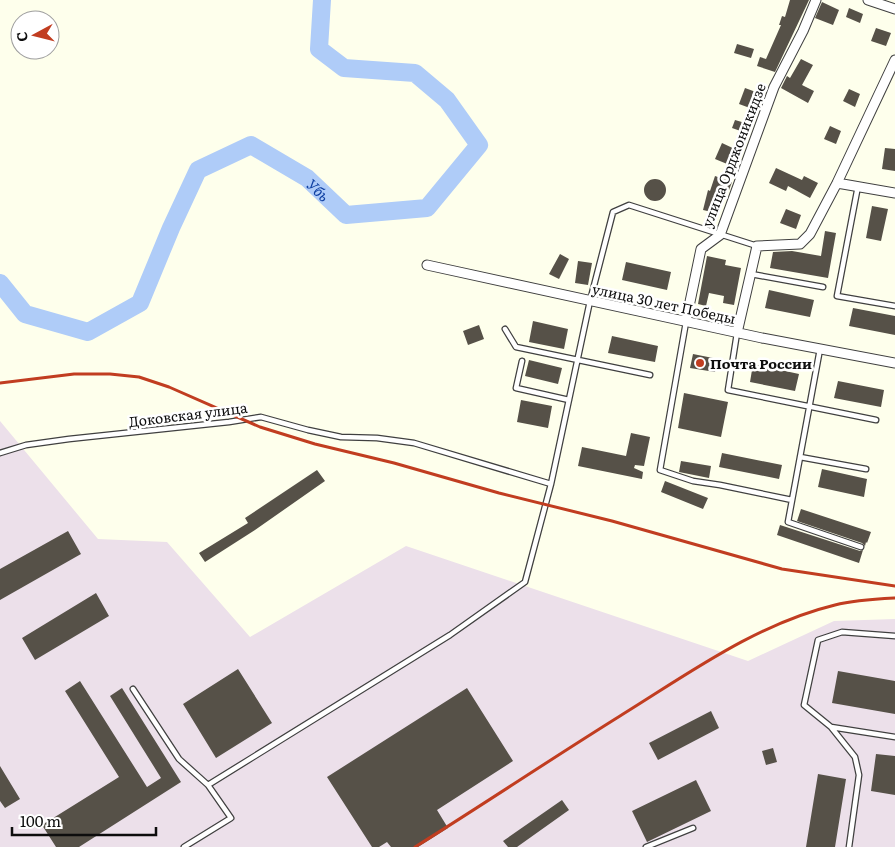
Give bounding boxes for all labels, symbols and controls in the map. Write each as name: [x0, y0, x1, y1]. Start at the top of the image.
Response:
north arrow: [10, 10, 60, 60]
text: С: [11, 31, 32, 43]
street label: улица Орджоникидзе: [696, 80, 770, 230]
water label: Убь: [302, 173, 336, 206]
street label: улица 30 лет Победы: [590, 278, 738, 328]
place label: Почта России: [710, 353, 812, 373]
marker: Почта России: [694, 357, 706, 369]
street label: Доковская улица: [128, 397, 249, 431]
scale bar: [12, 804, 156, 836]
text: 100 m: [20, 809, 61, 832]

